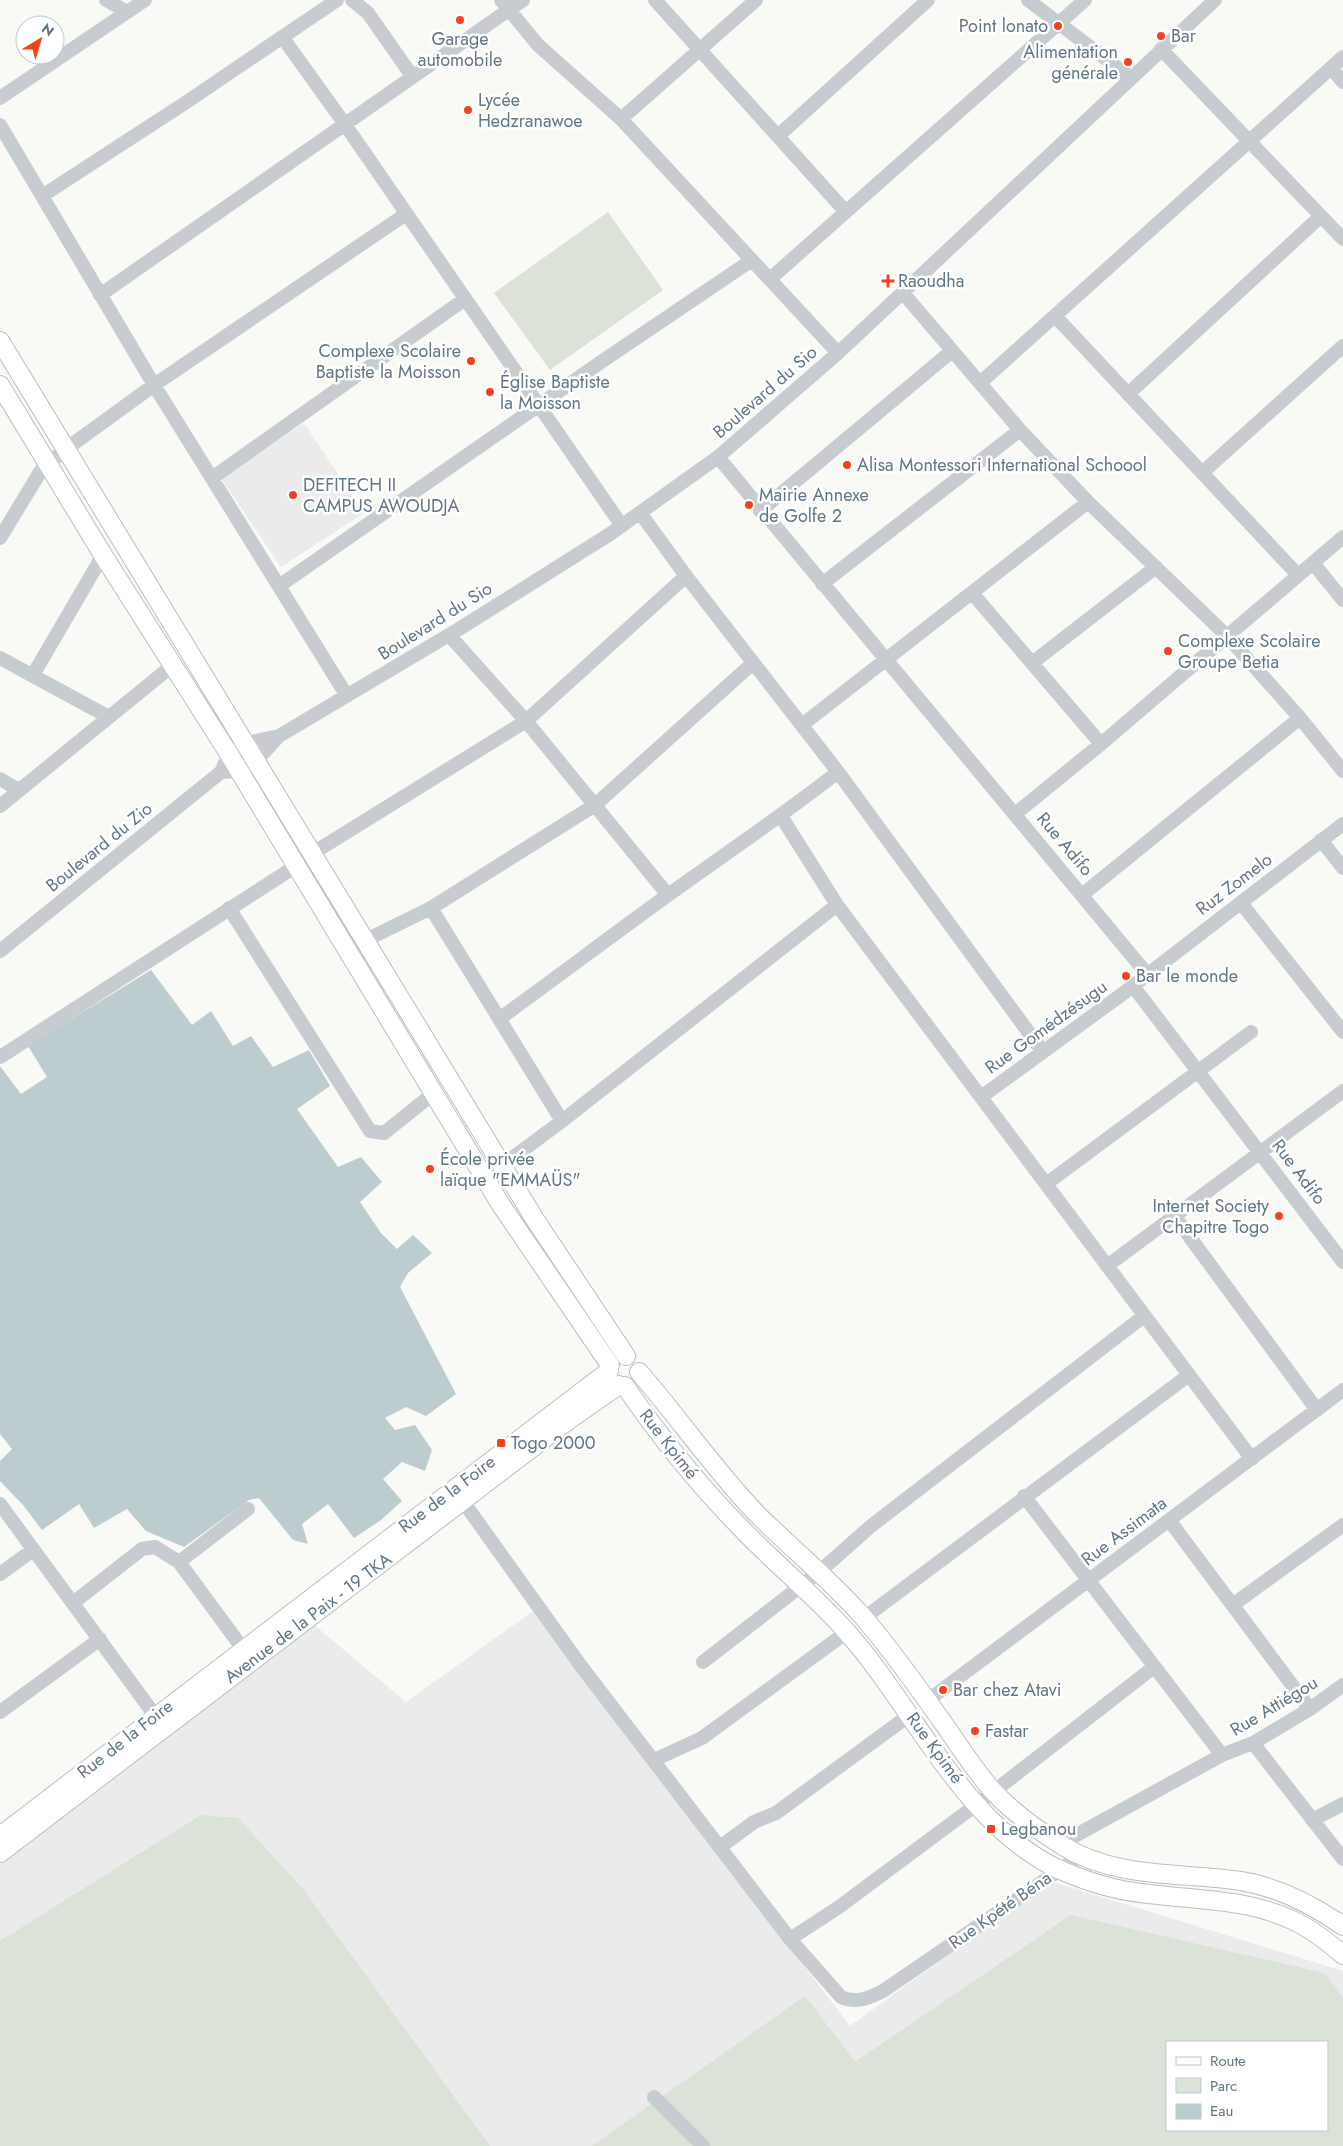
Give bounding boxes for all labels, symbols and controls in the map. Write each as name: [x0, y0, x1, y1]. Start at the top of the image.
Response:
place label: Point lonato: [959, 13, 1048, 39]
marker: Garage automobile: [454, 14, 466, 26]
north arrow: [15, 15, 65, 65]
text: N: [37, 18, 59, 41]
marker: Point lonato: [1052, 20, 1064, 32]
place label: Bar: [1171, 23, 1197, 49]
place label: Garage automobile: [418, 26, 502, 73]
marker: Bar: [1155, 30, 1167, 42]
place label: Alimentation générale: [1023, 39, 1118, 86]
marker: Alimentation générale: [1122, 56, 1134, 68]
place label: Lycée Hedzranawoe: [478, 87, 583, 134]
marker: Lycée Hedzranawoe: [462, 104, 474, 116]
place label: Raoudha: [898, 268, 964, 294]
marker: Raoudha: [882, 275, 894, 287]
place label: Complexe Scolaire Baptiste la Moisson: [316, 338, 461, 385]
street label: Boulevard du Sio: [707, 339, 823, 445]
marker: Complexe Scolaire Baptiste la Moisson: [465, 355, 477, 367]
place label: Église Baptiste la Moisson: [500, 369, 610, 416]
marker: Église Baptiste la Moisson: [484, 386, 496, 398]
place label: Alisa Montessori International Schoool: [857, 452, 1147, 478]
marker: Alisa Montessori International Schoool: [841, 459, 853, 471]
place label: DEFITECH II CAMPUS AWOUDJA: [303, 472, 460, 519]
place label: Mairie Annexe de Golfe 2: [759, 482, 869, 529]
marker: DEFITECH II CAMPUS AWOUDJA: [287, 489, 299, 501]
marker: Mairie Annexe de Golfe 2: [743, 499, 755, 511]
street label: Boulevard du Sio: [373, 575, 497, 667]
place label: Complexe Scolaire Groupe Betia: [1178, 628, 1321, 675]
marker: Complexe Scolaire Groupe Betia: [1162, 645, 1174, 657]
street label: Boulevard du Zio: [40, 796, 158, 898]
street label: Rue Adifo: [1031, 807, 1099, 882]
street label: Ruz Zomelo: [1190, 847, 1278, 921]
place label: Bar le monde: [1136, 963, 1238, 989]
marker: Bar le monde: [1120, 970, 1132, 982]
street label: Rue Gomédzésugu: [980, 974, 1112, 1080]
street label: Rue Adifo: [1266, 1134, 1332, 1210]
place label: École privée laïque "EMMAÜS": [440, 1146, 581, 1193]
marker: École privée laïque "EMMAÜS": [424, 1163, 436, 1175]
place label: Internet Society Chapitre Togo: [1152, 1193, 1269, 1240]
marker: Internet Society Chapitre Togo: [1273, 1210, 1285, 1222]
street label: Rue Kpimé: [633, 1403, 705, 1485]
place label: Togo 2000: [511, 1430, 596, 1456]
marker: Togo 2000: [495, 1437, 507, 1449]
street label: Rue de la Foire: [393, 1449, 501, 1539]
street label: Rue Assimata: [1076, 1490, 1172, 1572]
street label: Avenue de la Paix - 19 TKA: [219, 1546, 397, 1690]
street label: Rue Attiégou: [1225, 1670, 1323, 1742]
place label: Bar chez Atavi: [953, 1677, 1061, 1703]
marker: Bar chez Atavi: [937, 1684, 949, 1696]
street label: Rue de la Foire: [71, 1693, 179, 1785]
street label: Rue Kpimé: [900, 1707, 970, 1789]
place label: Fastar: [985, 1718, 1029, 1744]
marker: Fastar: [969, 1725, 981, 1737]
place label: Legbanou: [1001, 1816, 1076, 1842]
marker: Legbanou: [985, 1823, 997, 1835]
street label: Rue Kpété Béna: [943, 1865, 1057, 1955]
legend: [1166, 2041, 1328, 2131]
text: Route: [1210, 2050, 1246, 2072]
text: Parc: [1210, 2075, 1237, 2097]
text: Eau: [1210, 2100, 1233, 2122]

